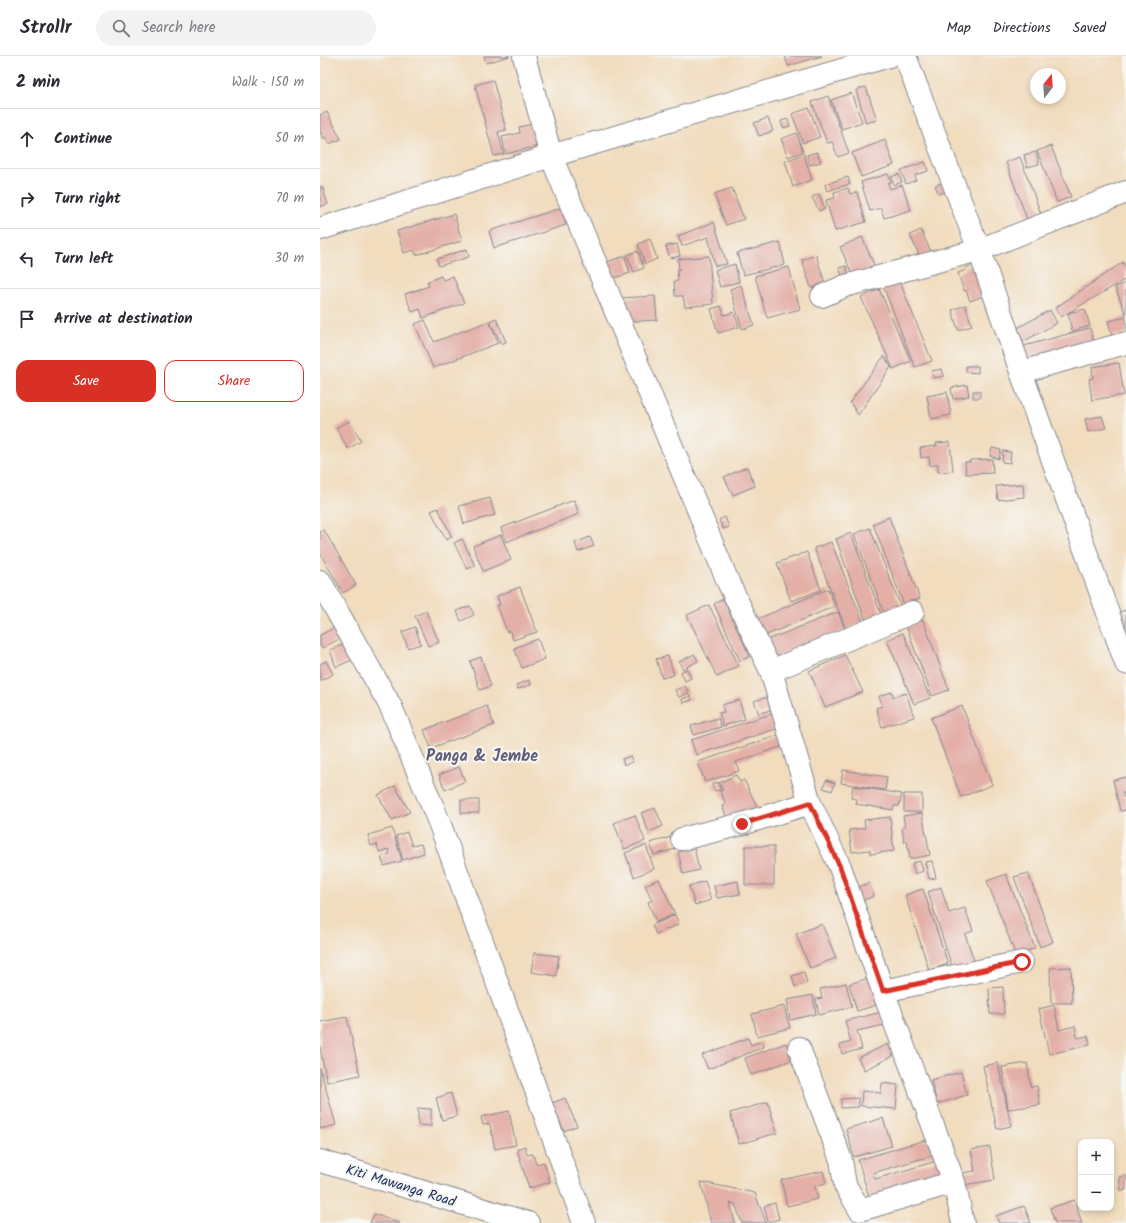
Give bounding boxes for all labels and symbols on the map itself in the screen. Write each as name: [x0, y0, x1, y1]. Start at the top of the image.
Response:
north arrow: [1030, 68, 1066, 104]
district label: Panga & Jembe: [426, 744, 538, 769]
route end: [733, 815, 751, 833]
route start: [1013, 953, 1031, 971]
street label: Kiti Mawanga Road: [343, 1159, 459, 1213]

